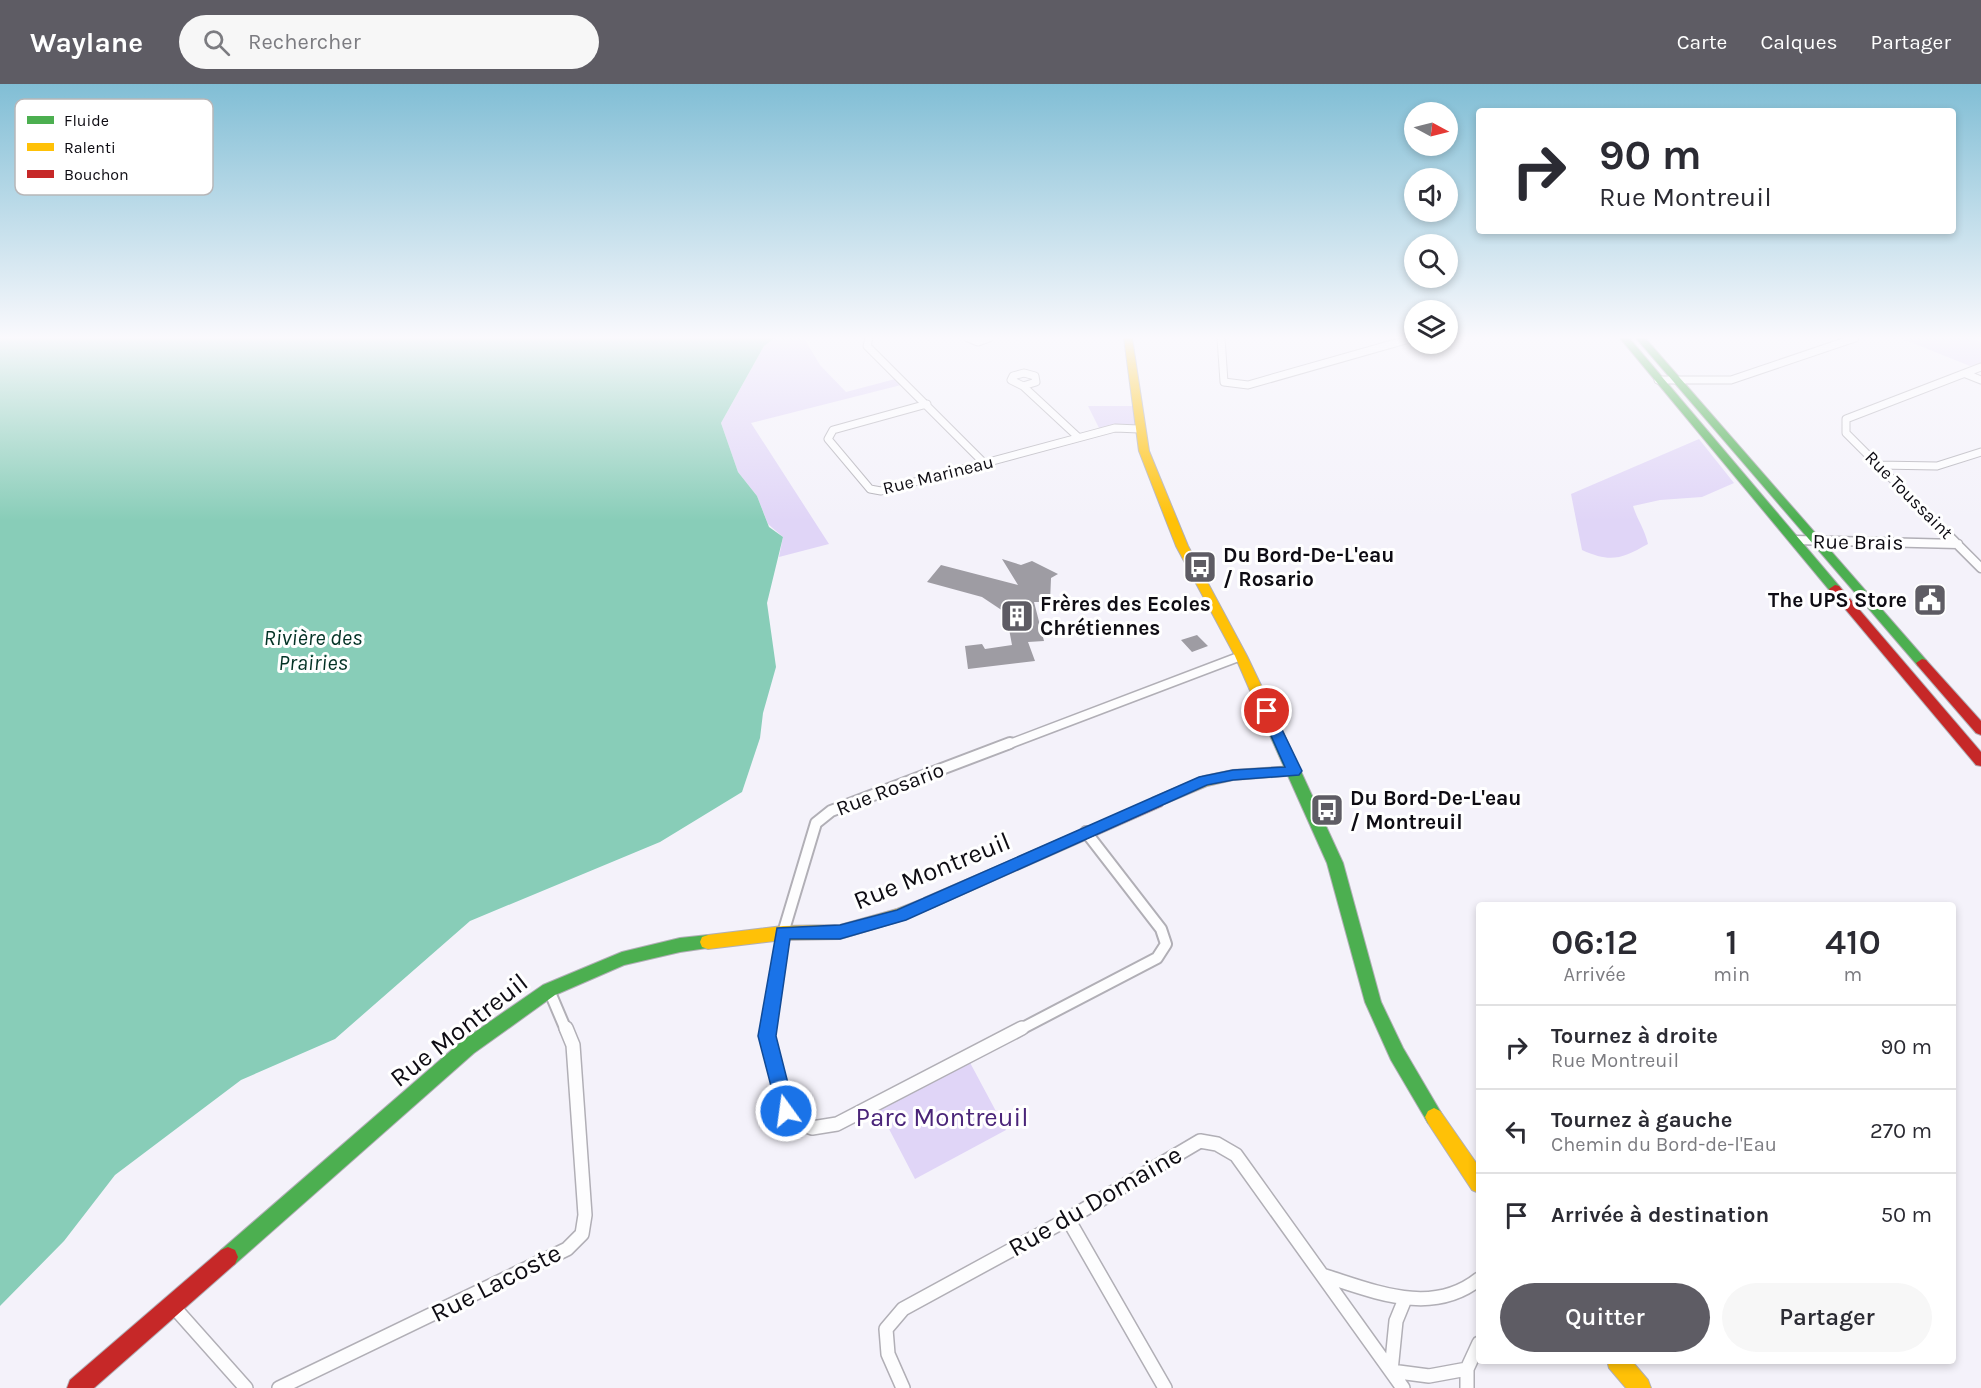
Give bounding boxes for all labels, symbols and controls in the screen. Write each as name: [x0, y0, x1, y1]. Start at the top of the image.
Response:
search box: [179, 15, 599, 69]
text: Waylane: [30, 26, 143, 59]
icon: search: [200, 26, 233, 59]
text: Rechercher: [248, 29, 361, 55]
text: Carte: [1677, 30, 1727, 54]
text: Calques: [1760, 30, 1838, 54]
text: Partager: [1871, 30, 1951, 54]
legend: [15, 99, 213, 195]
north arrow: [1404, 102, 1458, 156]
map controls: [1404, 102, 1458, 354]
text: Fluide: [64, 111, 109, 130]
text: 90 m: [1599, 130, 1702, 180]
icon: right: [1500, 132, 1578, 210]
text: Ralenti: [64, 138, 116, 157]
text: Bouchon: [64, 165, 129, 184]
button: sound: [1404, 168, 1458, 222]
text: Rue Montreuil: [1599, 181, 1772, 213]
button: search: [1404, 234, 1458, 288]
button: layers: [1404, 300, 1458, 354]
street label: Rue Toussaint: [1860, 446, 1958, 544]
street label: Rue Marineau: [880, 451, 996, 499]
street label: Rue Brais: [1812, 529, 1904, 555]
place label: Du Bord-De-L'eau / Rosario: [1223, 543, 1395, 591]
bus stop icon: Du Bord-De-L'eau / Rosario: [1182, 549, 1218, 585]
public building icon: The UPS Store: [1912, 582, 1948, 618]
place label: The UPS Store: [1768, 588, 1907, 612]
place label: Frères des Ecoles Chrétiennes: [1040, 592, 1211, 640]
building icon: Frères des Ecoles Chrétiennes: [999, 598, 1035, 634]
water label: Rivière des Prairies: [264, 625, 362, 676]
pin: [1241, 685, 1292, 736]
icon: arrive: [1250, 694, 1283, 727]
street label: Rue Rosario: [833, 757, 947, 821]
place label: Du Bord-De-L'eau / Montreuil: [1350, 786, 1522, 834]
bus stop icon: Du Bord-De-L'eau / Montreuil: [1309, 792, 1345, 828]
street label: Rue Montreuil: [849, 825, 1015, 917]
text: 06:12: [1551, 921, 1638, 963]
text: 1: [1725, 921, 1738, 963]
text: 410: [1825, 921, 1881, 963]
text: Arrivée: [1563, 963, 1626, 986]
text: min: [1713, 963, 1750, 986]
text: m: [1844, 963, 1862, 986]
street label: Rue Montreuil: [384, 967, 534, 1093]
text: Tournez à droite: [1551, 1023, 1718, 1049]
icon: right: [1500, 1031, 1533, 1064]
text: 90 m: [1880, 1034, 1932, 1060]
text: Rue Montreuil: [1551, 1049, 1679, 1072]
position arrow: [754, 1079, 818, 1143]
park label: Parc Montreuil: [856, 1102, 1028, 1133]
text: Tournez à gauche: [1551, 1107, 1732, 1133]
icon: left: [1500, 1115, 1533, 1148]
text: 270 m: [1870, 1118, 1932, 1144]
text: Chemin du Bord-de-l'Eau: [1551, 1133, 1777, 1156]
street label: Rue du Domaine: [1003, 1139, 1187, 1263]
icon: arrive: [1500, 1199, 1533, 1232]
text: Arrivée à destination: [1551, 1202, 1769, 1228]
text: 50 m: [1881, 1202, 1932, 1228]
street label: Rue Lacoste: [426, 1237, 566, 1329]
button: Quitter: [1500, 1283, 1710, 1352]
button: Partager: [1722, 1283, 1932, 1352]

